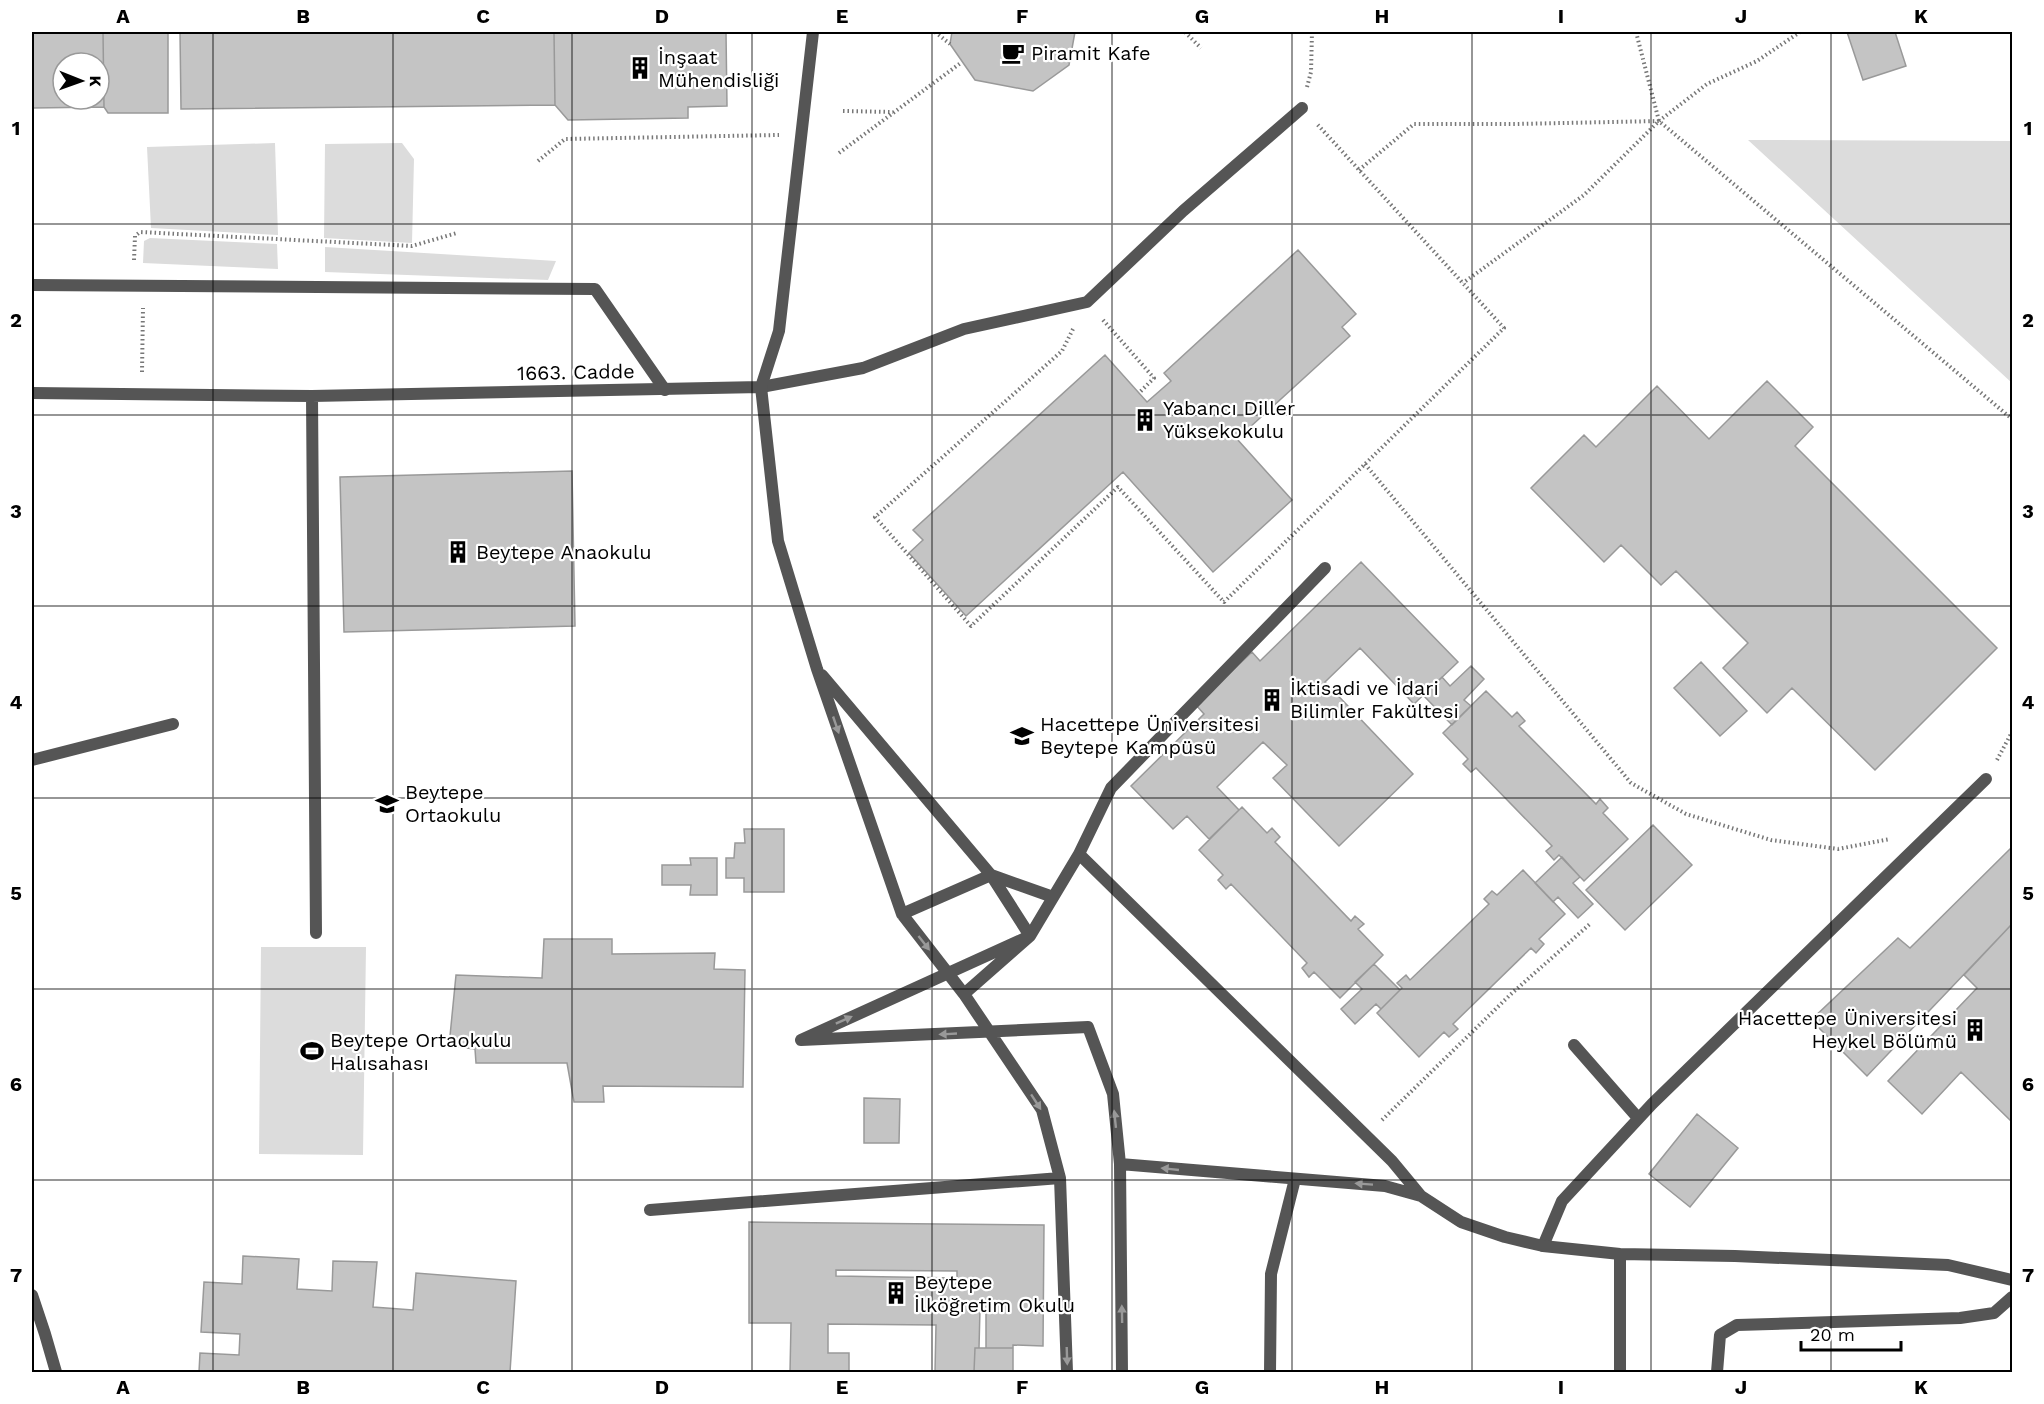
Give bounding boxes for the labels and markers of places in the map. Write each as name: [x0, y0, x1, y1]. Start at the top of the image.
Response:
cafe icon: Piramit Kafe: [1000, 40, 1026, 66]
place label: Piramit Kafe: [1031, 41, 1150, 65]
place label: İnşaat Mühendisliği: [658, 45, 779, 92]
building icon: İnşaat Mühendisliği: [627, 55, 653, 81]
place label: Yabancı Diller Yüksekokulu: [1163, 396, 1295, 443]
building icon: Yabancı Diller Yüksekokulu: [1132, 407, 1158, 433]
building icon: Beytepe Anaokulu: [445, 539, 471, 565]
place label: Beytepe Anaokulu: [476, 540, 652, 564]
place label: İktisadi ve İdari Bilimler Fakültesi: [1290, 676, 1459, 723]
building icon: İktisadi ve İdari Bilimler Fakültesi: [1259, 687, 1285, 713]
place label: Hacettepe Üniversitesi Beytepe Kampüsü: [1040, 712, 1259, 759]
school or university icon: Hacettepe Üniversitesi Beytepe Kampüsü: [1009, 723, 1035, 749]
place label: Beytepe Ortaokulu: [405, 780, 501, 827]
school or university icon: Beytepe Ortaokulu: [374, 791, 400, 817]
place label: Hacettepe Üniversitesi Heykel Bölümü: [1738, 1006, 1957, 1053]
building icon: Hacettepe Üniversitesi Heykel Bölümü: [1962, 1017, 1988, 1043]
place label: Beytepe Ortaokulu Halısahası: [330, 1028, 512, 1075]
sports icon: Beytepe Ortaokulu Halısahası: [299, 1038, 325, 1064]
place label: Beytepe İlköğretim Okulu: [914, 1270, 1075, 1317]
building icon: Beytepe İlköğretim Okulu: [883, 1280, 909, 1306]

